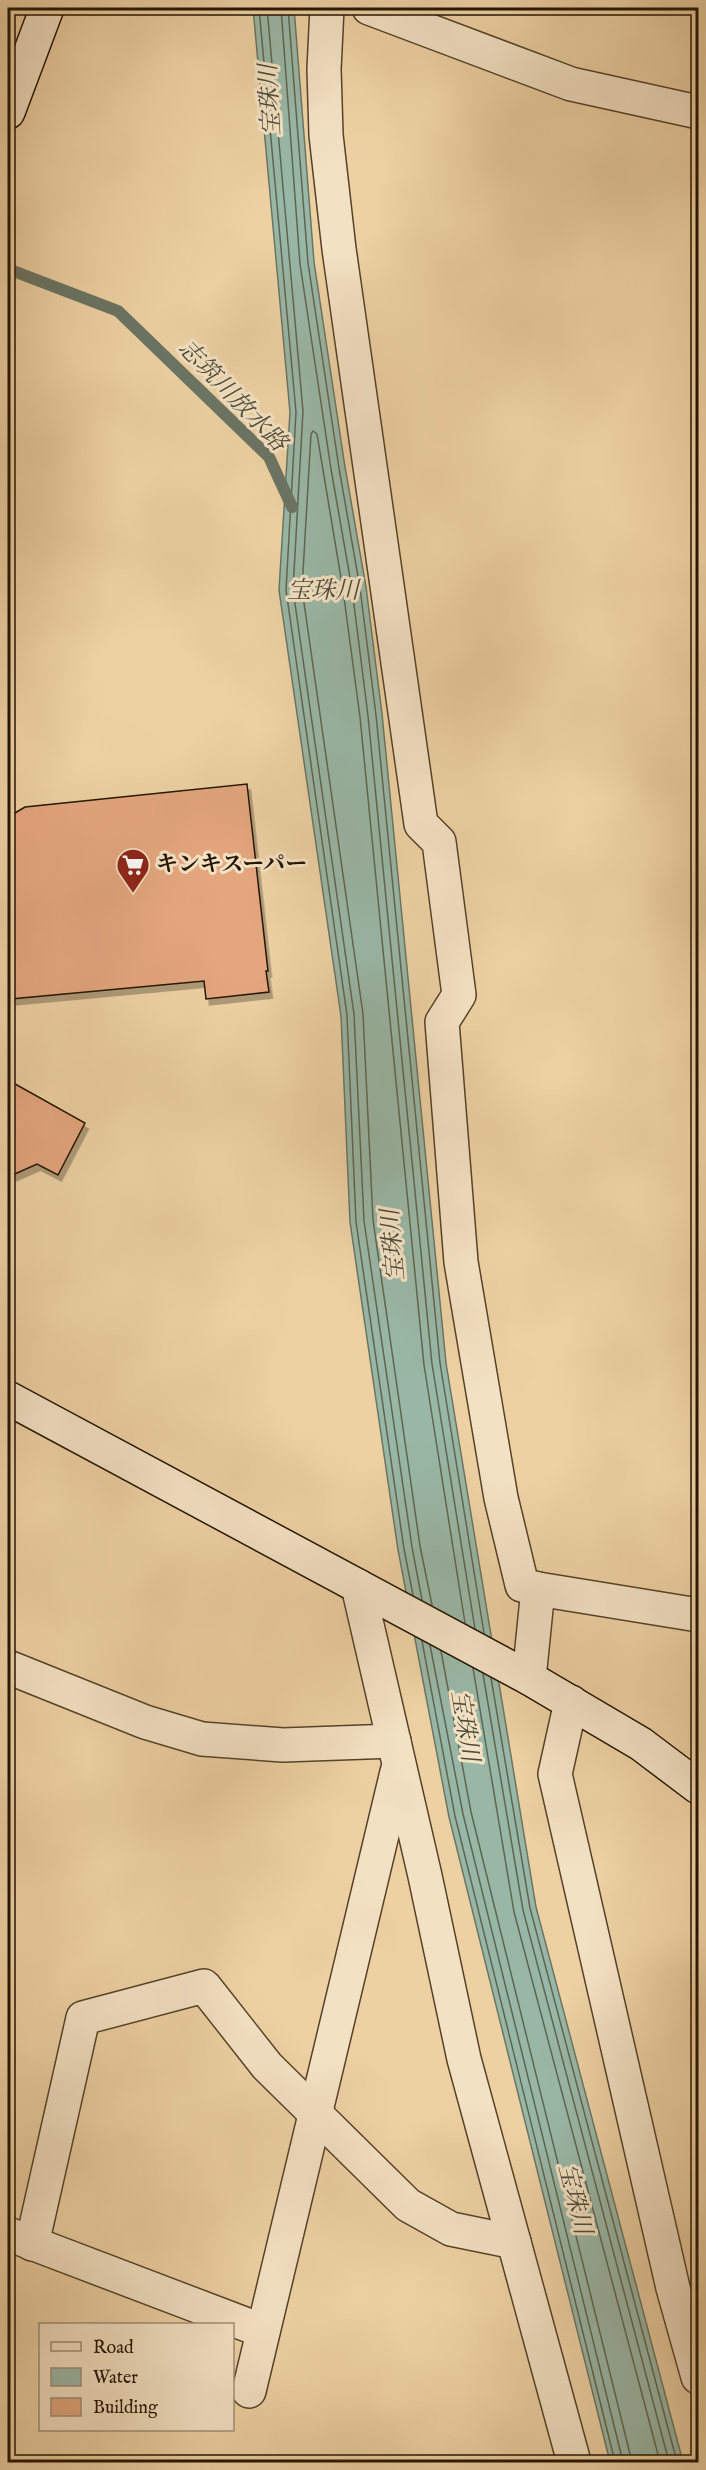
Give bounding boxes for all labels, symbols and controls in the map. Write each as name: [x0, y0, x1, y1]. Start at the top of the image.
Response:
water label: 宝珠川: [253, 60, 288, 137]
water label: 志筑川放水路: [171, 333, 295, 460]
water label: 宝珠川: [287, 576, 362, 607]
supermarket icon: キンキスーパー: [115, 847, 151, 894]
place label: キンキスーパー: [156, 851, 307, 879]
water label: 宝珠川: [375, 1205, 413, 1282]
water label: 宝珠川: [443, 1688, 485, 1767]
water label: 宝珠川: [550, 2160, 598, 2241]
legend: [39, 2323, 234, 2431]
text: Road: [93, 2337, 134, 2360]
text: Water: [93, 2367, 138, 2390]
text: Building: [93, 2397, 158, 2420]

